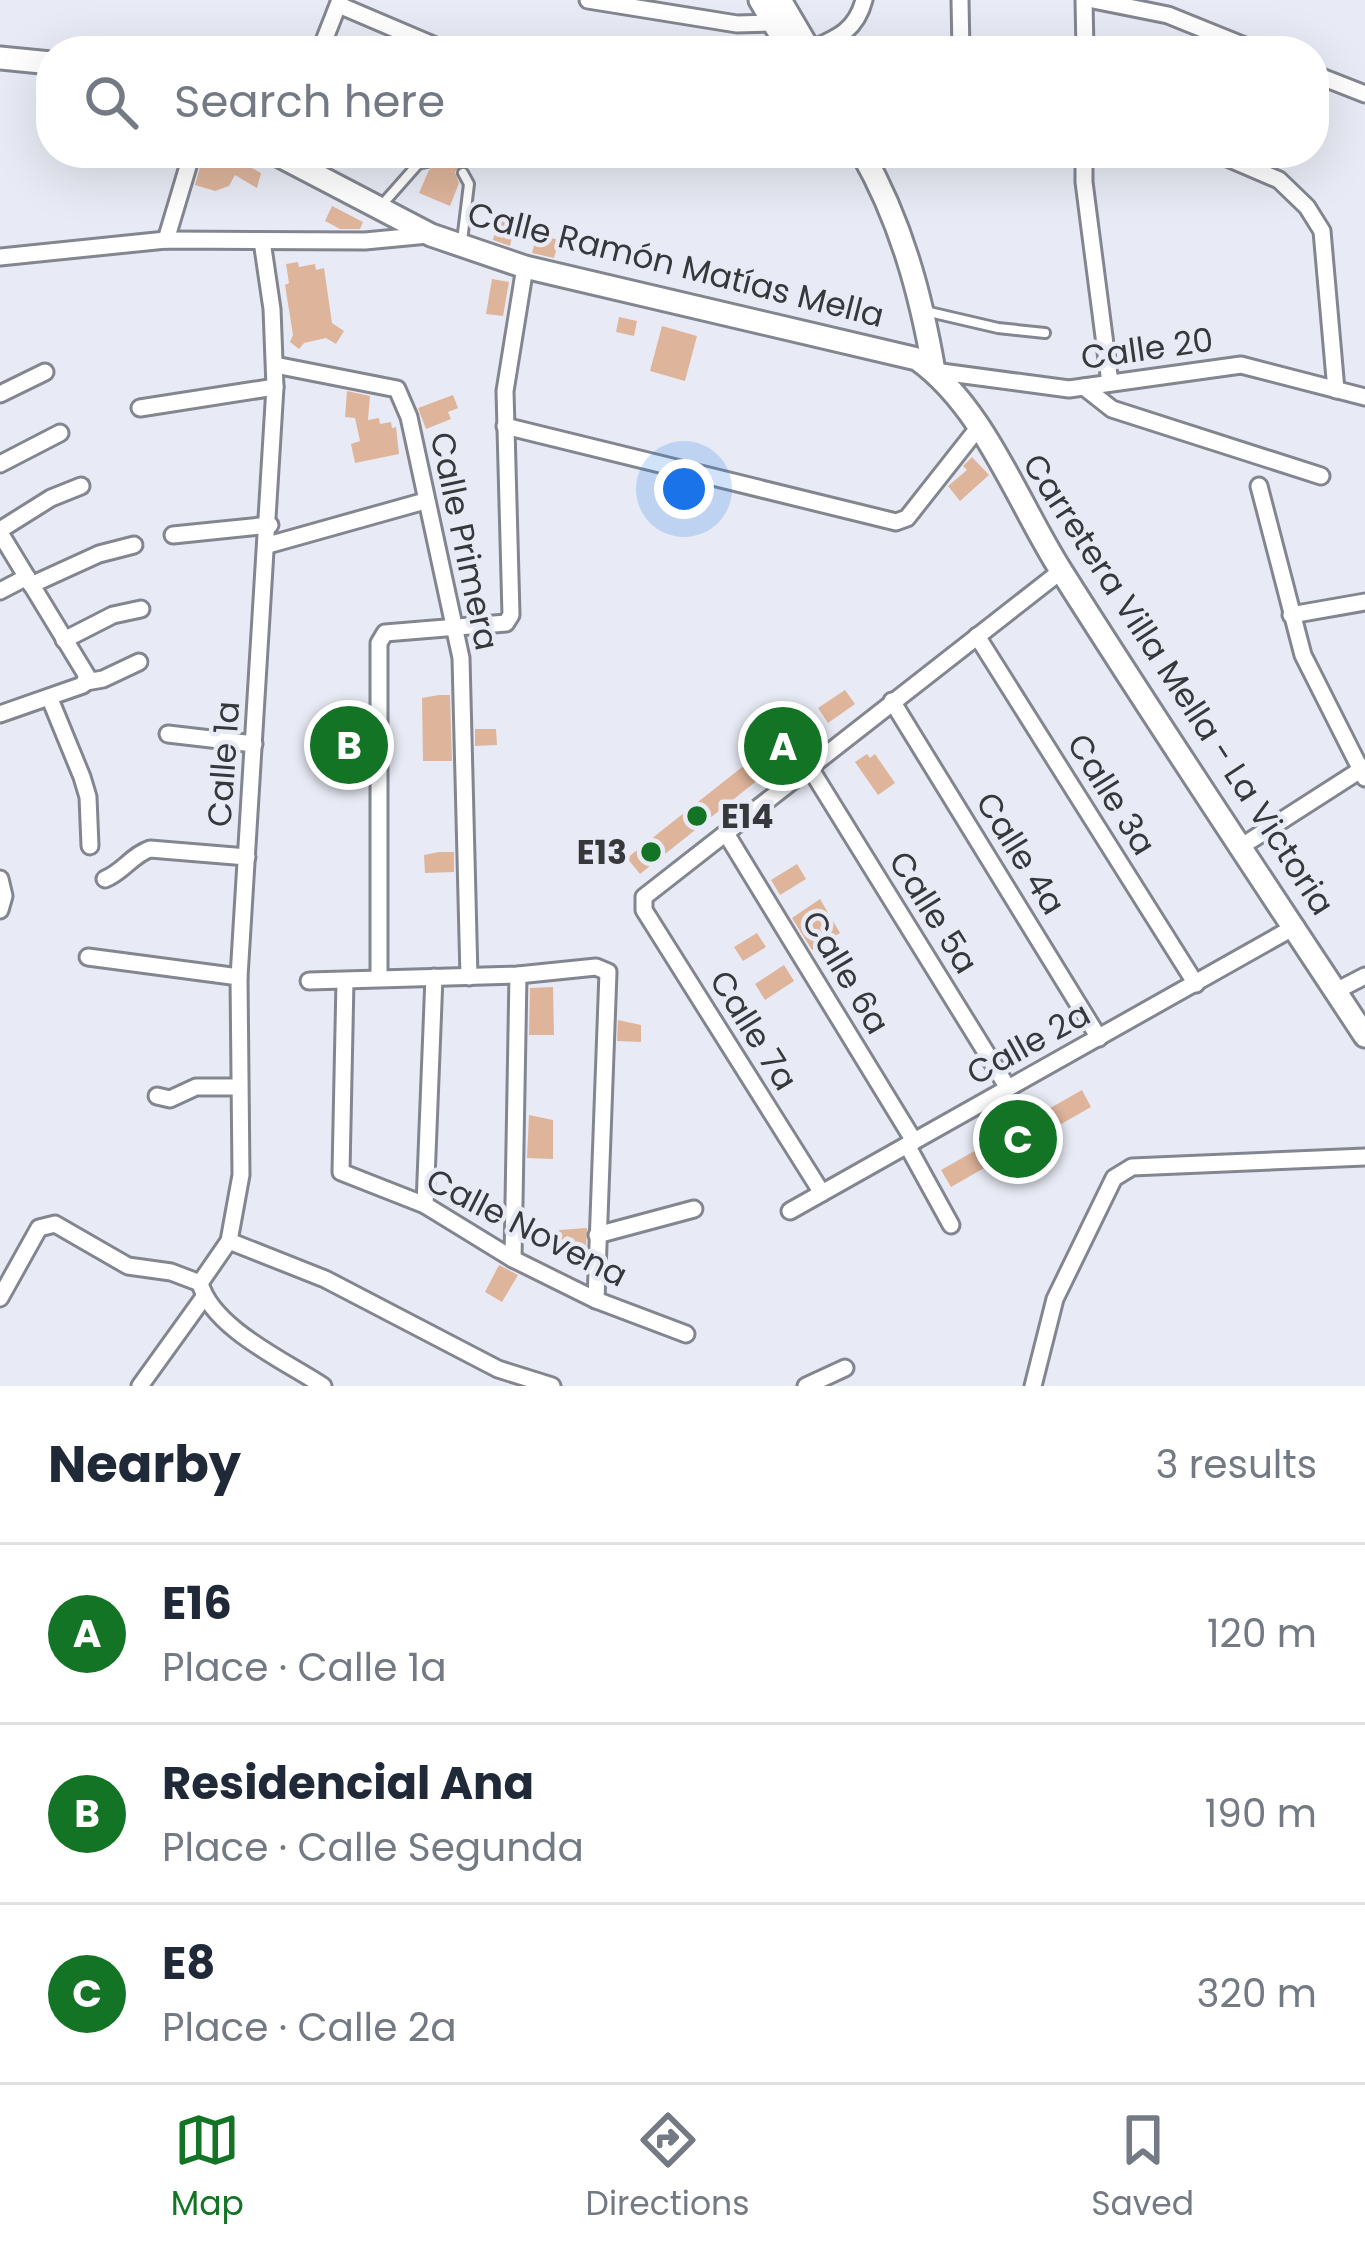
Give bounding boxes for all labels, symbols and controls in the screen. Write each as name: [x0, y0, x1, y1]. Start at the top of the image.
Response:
search box: [36, 36, 1329, 168]
icon: search: [78, 69, 144, 135]
text: Search here: [174, 70, 445, 133]
street label: Calle Ramón Matías Mella: [463, 190, 889, 339]
street label: Calle 20: [1078, 316, 1216, 381]
street label: Calle Primera: [418, 428, 511, 655]
street label: Carretera Villa Mella - La Victoria: [1011, 444, 1346, 924]
your location: [654, 459, 714, 519]
street label: Calle 1a: [196, 699, 251, 829]
pin: B: [310, 700, 388, 790]
pin: A: [744, 701, 822, 791]
street label: Calle 3a: [1056, 725, 1167, 864]
street label: Calle 4a: [965, 783, 1077, 924]
place label: E14: [721, 793, 774, 840]
marker: E14: [684, 803, 710, 829]
place label: E13: [577, 829, 627, 876]
marker: E13: [638, 839, 664, 865]
street label: Calle 5a: [878, 842, 990, 983]
street label: Calle 6a: [790, 902, 901, 1043]
street label: Calle 7a: [698, 961, 809, 1099]
street label: Calle 2a: [958, 990, 1098, 1097]
pin: C: [979, 1094, 1057, 1184]
street label: Calle Novena: [418, 1157, 635, 1298]
text: Nearby: [48, 1428, 241, 1500]
text: 3 results: [1155, 1437, 1317, 1492]
text: E16: [162, 1572, 232, 1635]
text: A: [73, 1606, 101, 1661]
text: 120 m: [1207, 1606, 1317, 1661]
text: Place · Calle 1a: [162, 1640, 447, 1695]
text: Residencial Ana: [162, 1752, 534, 1815]
text: B: [74, 1786, 100, 1841]
text: 190 m: [1205, 1786, 1317, 1841]
text: Place · Calle Segunda: [162, 1820, 584, 1875]
text: E8: [162, 1932, 216, 1995]
text: C: [72, 1966, 102, 2021]
text: 320 m: [1197, 1966, 1317, 2021]
text: Place · Calle 2a: [162, 2000, 457, 2055]
tab: Map: [171, 2107, 244, 2229]
tab: Directions: [586, 2107, 749, 2229]
tab: Saved: [1091, 2107, 1194, 2229]

